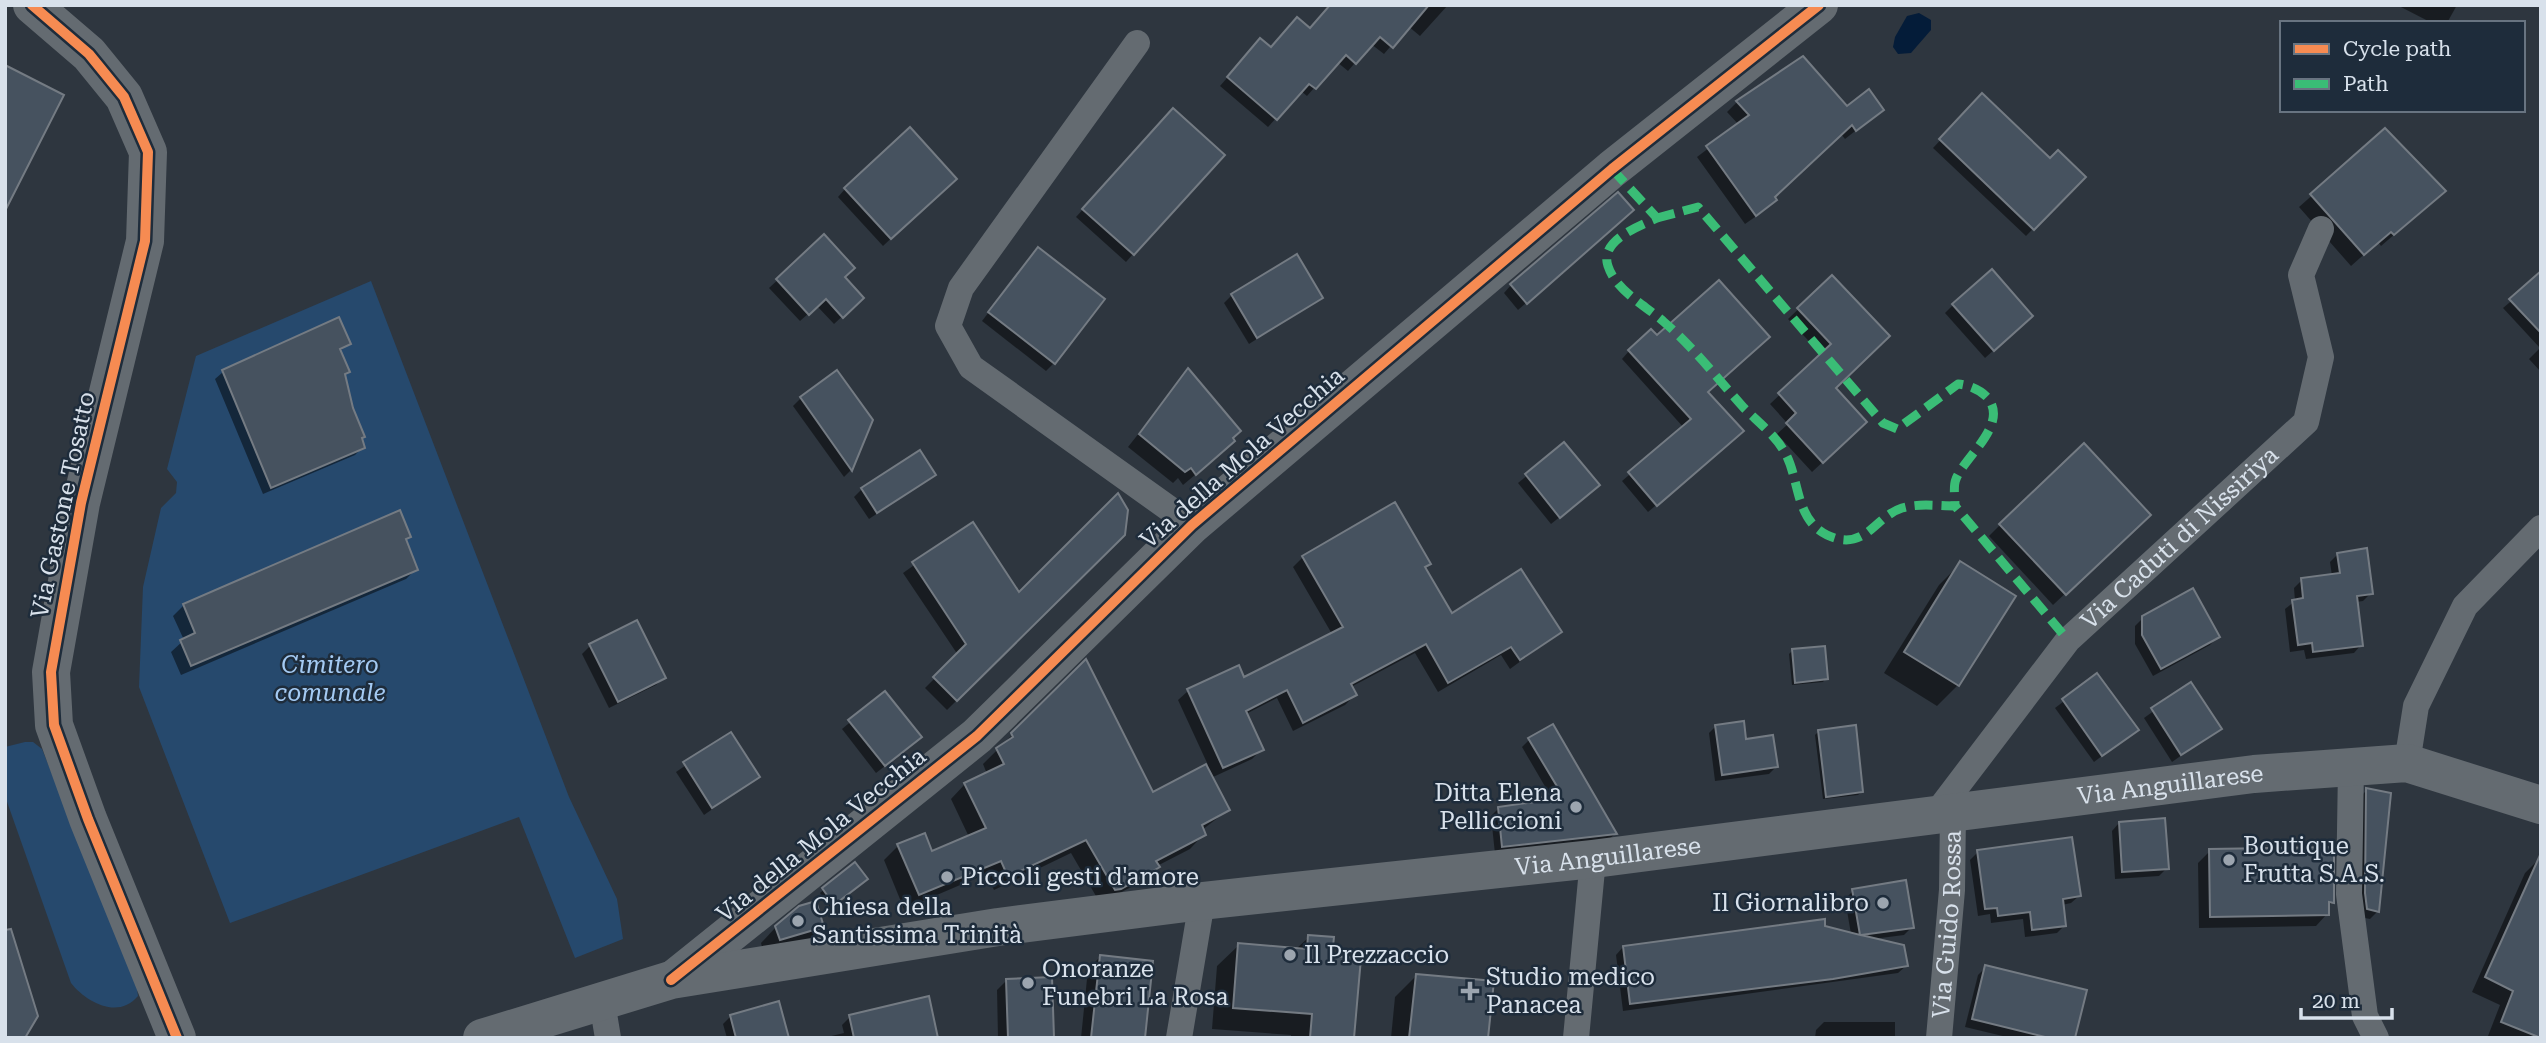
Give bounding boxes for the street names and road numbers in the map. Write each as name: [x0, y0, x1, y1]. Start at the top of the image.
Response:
street label: Via della Mola Vecchia: [1134, 362, 1350, 554]
street label: Via Gastone Tosatto: [25, 389, 101, 621]
street label: Via Caduti di Nissiriya: [2075, 441, 2284, 635]
street label: Via della Mola Vecchia: [711, 742, 931, 928]
street label: Via Anguillarese: [2076, 759, 2264, 811]
street label: Via Guido Rossa: [1927, 830, 1967, 1019]
street label: Via Anguillarese: [1513, 831, 1703, 881]

